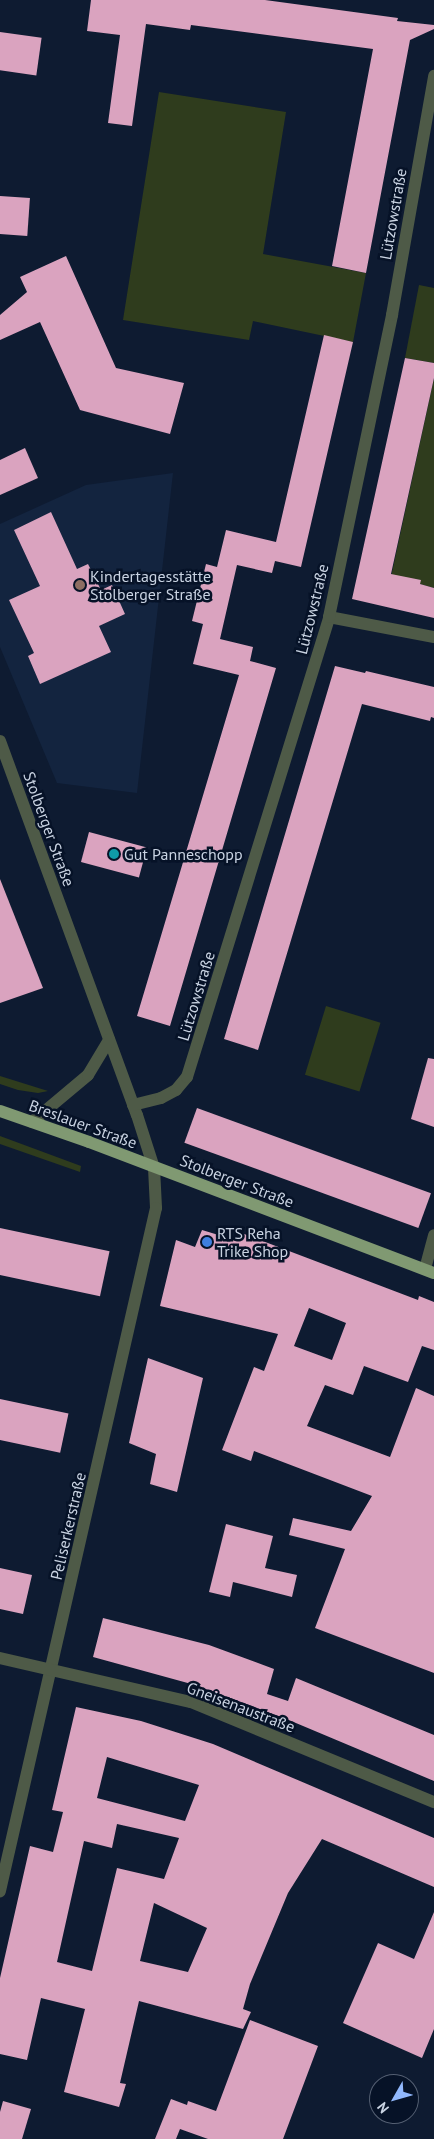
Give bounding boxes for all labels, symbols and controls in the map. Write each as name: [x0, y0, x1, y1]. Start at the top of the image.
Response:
street label: Lützowstraße: [376, 167, 410, 261]
street label: Lützowstraße: [291, 562, 333, 656]
place label: Kindertagesstätte Stolberger Straße: [90, 566, 211, 604]
marker: Kindertagesstätte Stolberger Straße: [74, 579, 86, 591]
street label: Stolberger Straße: [19, 769, 79, 889]
place label: Gut Panneschopp: [124, 844, 243, 864]
marker: Gut Panneschopp: [108, 848, 120, 860]
street label: Lützowstraße: [173, 949, 219, 1043]
street label: Breslauer Straße: [26, 1096, 140, 1152]
street label: Stolberger Straße: [177, 1150, 297, 1212]
place label: RTS Reha Trike Shop: [217, 1223, 288, 1261]
marker: RTS Reha Trike Shop: [201, 1236, 213, 1248]
street label: Peliserkerstraße: [46, 1470, 90, 1582]
street label: Gneisenaustraße: [184, 1678, 298, 1736]
north arrow: [369, 2074, 419, 2124]
text: N: [373, 2098, 393, 2117]

